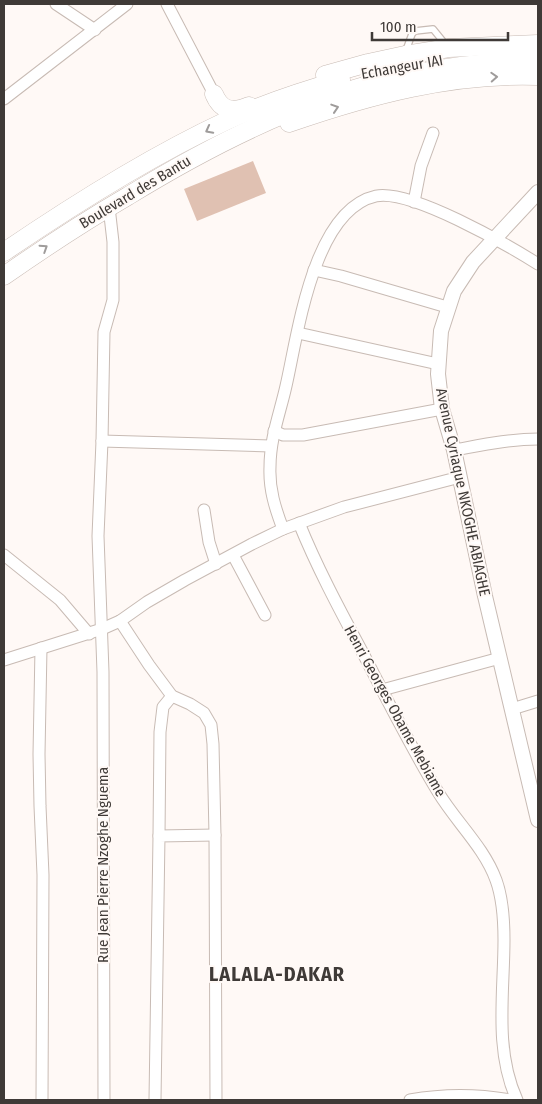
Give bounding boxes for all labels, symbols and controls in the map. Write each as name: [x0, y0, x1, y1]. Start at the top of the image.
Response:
scale bar: [372, 10, 508, 42]
text: 100 m: [380, 18, 417, 36]
street label: Echangeur IAI: [360, 51, 444, 83]
one-way arrow: [490, 71, 498, 82]
one-way arrow: [330, 103, 338, 113]
one-way arrow: [206, 124, 215, 134]
street label: Boulevard des Bantu: [76, 152, 194, 232]
one-way arrow: [39, 245, 48, 255]
street label: Avenue Cyriaque NKOGHE ABIAGHE: [432, 386, 494, 598]
street label: Henri Georges Obame Mebiame: [340, 622, 450, 800]
street label: Rue Jean Pierre Nzoghe Nguema: [94, 767, 112, 963]
district label: LALALA-DAKAR: [209, 962, 345, 986]

